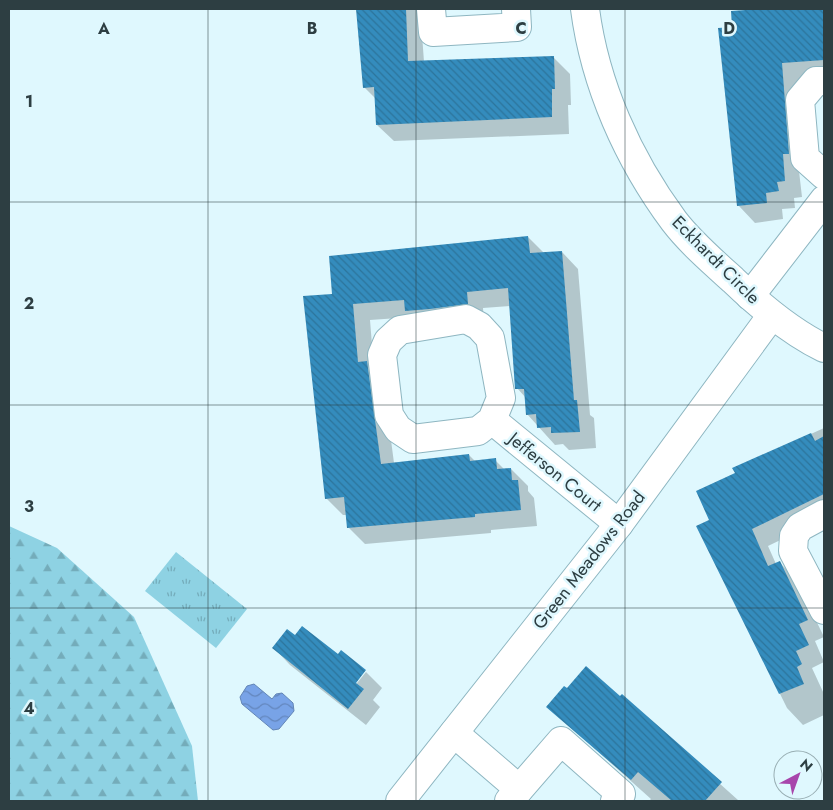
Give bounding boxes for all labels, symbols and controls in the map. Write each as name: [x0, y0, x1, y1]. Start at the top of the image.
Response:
text: A: [97, 17, 110, 40]
text: B: [307, 17, 317, 40]
text: C: [515, 17, 527, 40]
text: D: [723, 17, 735, 40]
text: 1: [25, 90, 33, 113]
street label: Eckhardt Circle: [666, 210, 766, 310]
text: 2: [24, 292, 34, 315]
street label: Jefferson Court: [501, 425, 608, 518]
street label: Green Meadows Road: [527, 485, 651, 635]
text: 3: [24, 495, 34, 518]
text: 4: [23, 697, 35, 720]
north arrow: [773, 750, 823, 800]
text: N: [796, 754, 817, 776]

